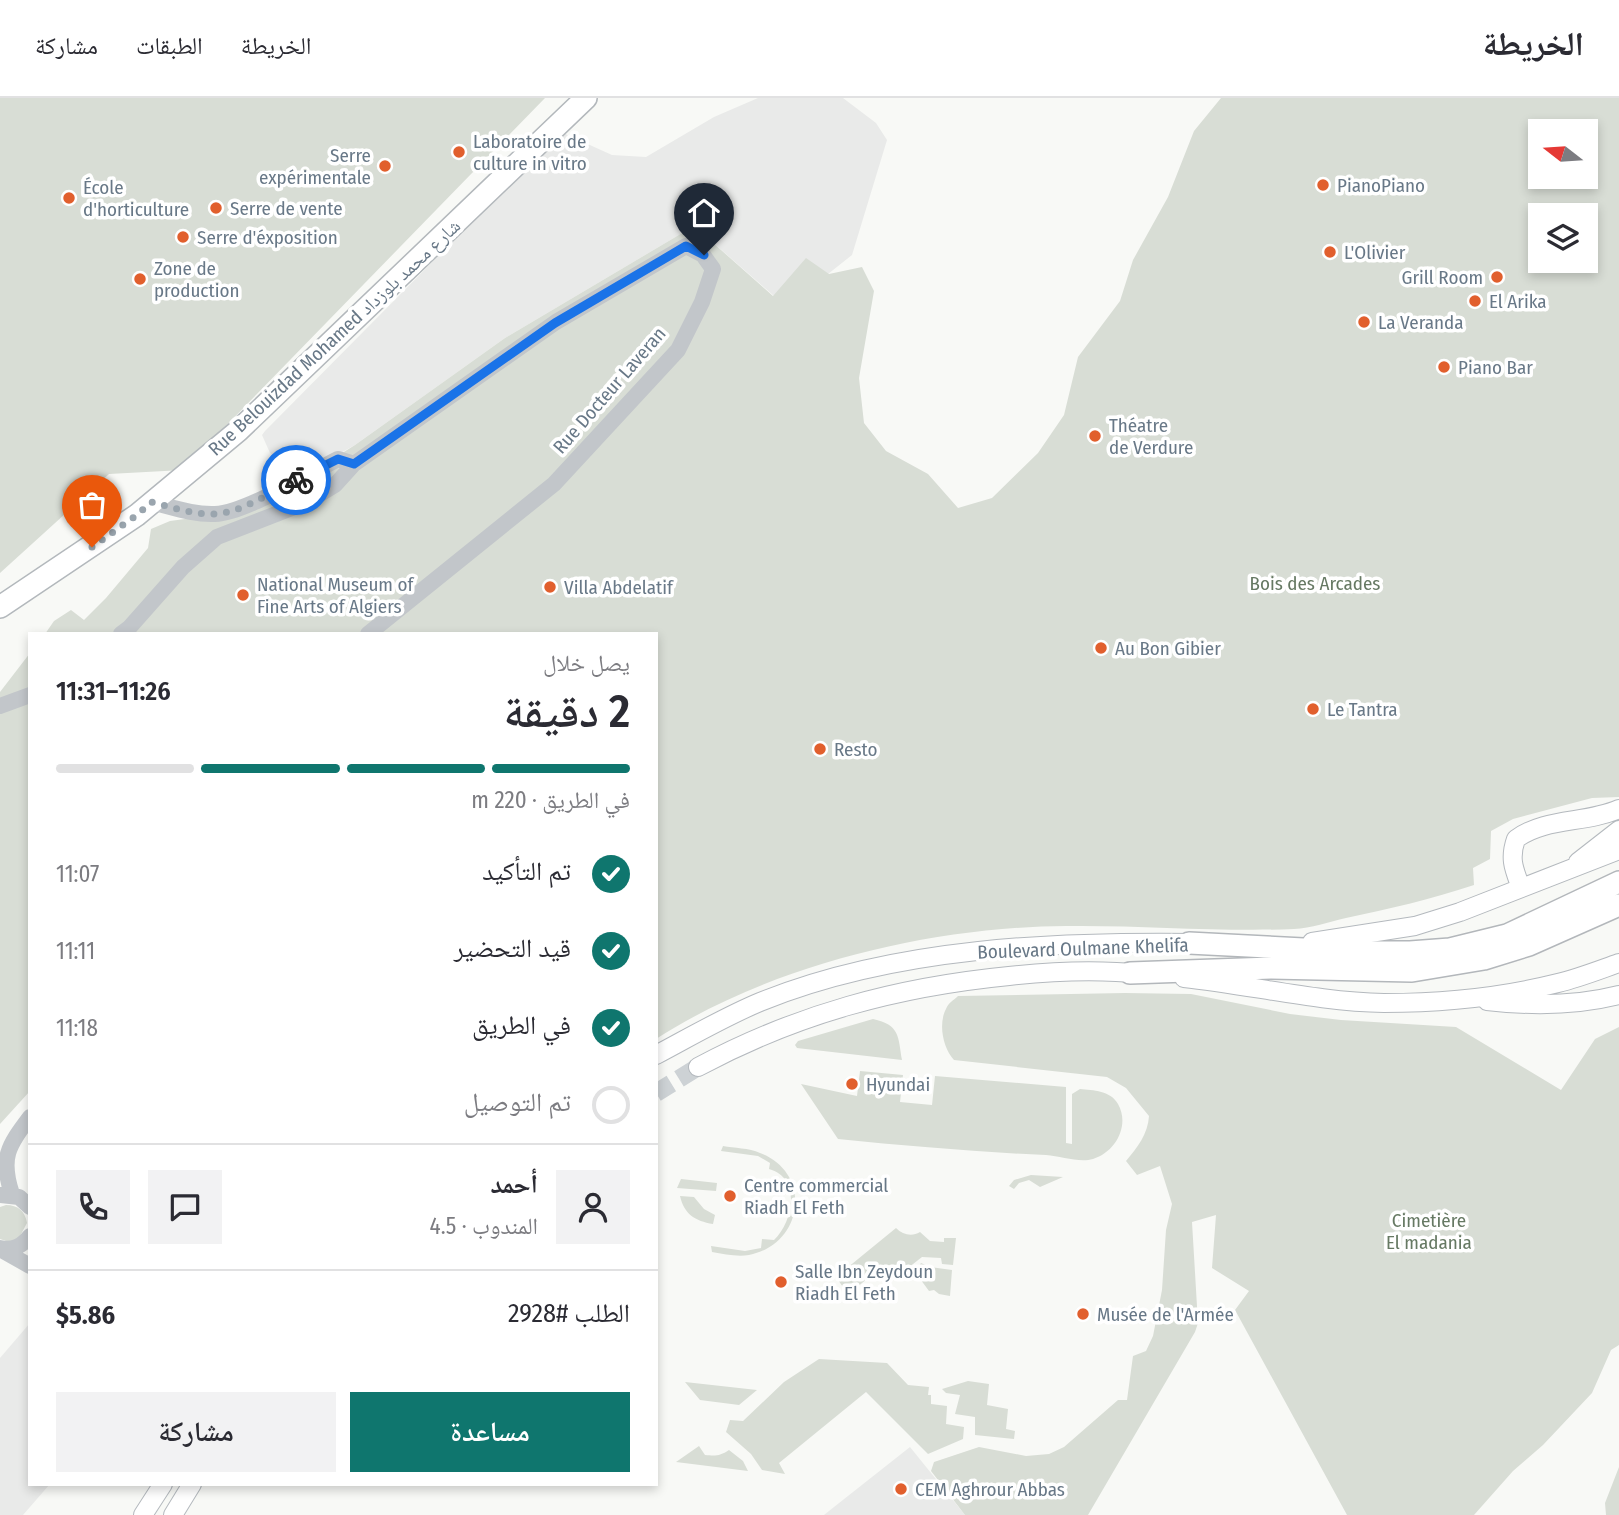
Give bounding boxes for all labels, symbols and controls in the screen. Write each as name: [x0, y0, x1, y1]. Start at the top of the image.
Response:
text: الخريطة: [1483, 24, 1584, 64]
text: مشاركة: [35, 32, 98, 60]
text: الطبقات: [136, 32, 203, 60]
text: الخريطة: [241, 32, 311, 60]
north arrow: [1528, 119, 1598, 189]
map controls: [1528, 119, 1598, 273]
place label: Laboratoire de culture in vitro: [473, 130, 587, 175]
place label: Serre expérimentale: [259, 144, 371, 189]
marker: Laboratoire de culture in vitro: [451, 144, 467, 160]
marker: Serre expérimentale: [377, 158, 393, 174]
place label: PianoPiano: [1337, 174, 1425, 197]
place label: École d'horticulture: [83, 176, 189, 221]
marker: PianoPiano: [1315, 177, 1331, 193]
pin: [674, 183, 734, 255]
marker: École d'horticulture: [61, 190, 77, 206]
icon: home: [685, 194, 723, 232]
place label: Serre de vente: [230, 197, 343, 220]
marker: Serre de vente: [208, 200, 224, 216]
button: layers: [1528, 203, 1598, 273]
street label: Rue Belouizdad Mohamed شارع محمد بلوزداد: [204, 214, 465, 460]
place label: Serre d'éxposition: [197, 226, 338, 249]
marker: Serre d'éxposition: [175, 229, 191, 245]
place label: L'Olivier: [1344, 241, 1406, 264]
marker: L'Olivier: [1322, 244, 1338, 260]
place label: Zone de production: [154, 257, 239, 302]
place label: Grill Room: [1402, 266, 1483, 289]
marker: Grill Room: [1489, 269, 1505, 285]
marker: Zone de production: [132, 271, 148, 287]
place label: El Arika: [1489, 290, 1547, 313]
marker: El Arika: [1467, 293, 1483, 309]
place label: La Veranda: [1378, 311, 1464, 334]
marker: La Veranda: [1356, 314, 1372, 330]
street label: Rue Docteur Laveran: [548, 322, 671, 458]
place label: Piano Bar: [1458, 356, 1533, 379]
marker: Piano Bar: [1436, 359, 1452, 375]
place label: Théatre de Verdure: [1109, 414, 1193, 459]
marker: Théatre de Verdure: [1087, 428, 1103, 444]
courier: [261, 445, 331, 515]
icon: bike: [277, 461, 315, 499]
pin: [62, 475, 122, 547]
icon: bag: [73, 486, 111, 524]
park label: Bois des Arcades: [1250, 572, 1380, 595]
place label: National Museum of Fine Arts of Algiers: [257, 573, 414, 618]
place label: Villa Abdelatif: [564, 576, 674, 599]
marker: Villa Abdelatif: [542, 579, 558, 595]
marker: National Museum of Fine Arts of Algiers: [235, 587, 251, 603]
place label: Au Bon Gibier: [1115, 637, 1221, 660]
marker: Au Bon Gibier: [1093, 640, 1109, 656]
text: يصل خلال: [543, 649, 630, 677]
text: 11:26–11:31: [56, 676, 171, 707]
text: 2 دقيقة: [503, 684, 630, 739]
place label: Le Tantra: [1327, 698, 1398, 721]
marker: Le Tantra: [1305, 701, 1321, 717]
place label: Resto: [834, 738, 878, 761]
marker: Resto: [812, 741, 828, 757]
text: في الطريق · 220 m: [471, 786, 630, 814]
icon: check: [592, 855, 630, 893]
text: تم التأكيد: [482, 856, 571, 887]
text: 11:07: [56, 860, 99, 888]
icon: check: [592, 932, 630, 970]
text: قيد التحضير: [454, 933, 571, 964]
street label: Boulevard Oulmane Khelifa: [977, 933, 1189, 964]
text: 11:11: [56, 937, 95, 965]
icon: check: [592, 1009, 630, 1047]
text: في الطريق: [472, 1010, 571, 1041]
text: 11:18: [56, 1014, 98, 1042]
place label: Hyundai: [866, 1073, 930, 1096]
marker: Hyundai: [844, 1076, 860, 1092]
text: تم التوصيل: [464, 1087, 571, 1118]
text: أحمد: [490, 1169, 538, 1200]
button: phone: [56, 1170, 130, 1244]
button: chat: [148, 1170, 222, 1244]
button: person: [556, 1170, 630, 1244]
place label: Centre commercial Riadh El Feth: [744, 1174, 888, 1219]
marker: Centre commercial Riadh El Feth: [722, 1188, 738, 1204]
park label: Cimetière El madania: [1386, 1209, 1472, 1254]
text: المندوب · 4.5: [430, 1212, 538, 1240]
place label: Salle Ibn Zeydoun Riadh El Feth: [795, 1260, 933, 1305]
marker: Salle Ibn Zeydoun Riadh El Feth: [773, 1274, 789, 1290]
text: الطلب #2928: [508, 1298, 630, 1329]
text: $5.86: [56, 1300, 115, 1331]
place label: Musée de l'Armée: [1097, 1303, 1234, 1326]
marker: Musée de l'Armée: [1075, 1306, 1091, 1322]
button: مشاركة: [56, 1392, 336, 1472]
button: مساعدة: [350, 1392, 630, 1472]
place label: CEM Aghrour Abbas: [915, 1478, 1065, 1501]
marker: CEM Aghrour Abbas: [893, 1481, 909, 1497]

